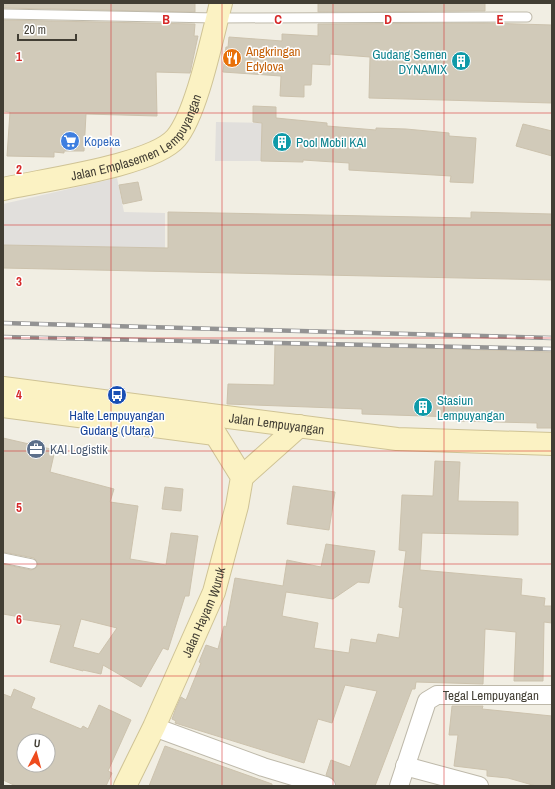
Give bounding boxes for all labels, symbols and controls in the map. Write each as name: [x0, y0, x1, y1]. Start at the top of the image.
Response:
text: B: [162, 11, 170, 28]
text: C: [274, 11, 282, 28]
text: D: [384, 11, 392, 28]
text: E: [496, 11, 504, 28]
scale bar: [18, 16, 76, 42]
text: 20 m: [24, 22, 46, 38]
place label: Angkringan Edylova: [245, 43, 301, 75]
place label: Gudang Semen DYNAMIX: [372, 46, 448, 78]
restaurant icon: Angkringan Edylova: [221, 47, 243, 69]
text: 1: [16, 48, 22, 65]
building icon: Gudang Semen DYNAMIX: [450, 50, 472, 72]
street label: Jalan Emplasemen Lempuyangan: [69, 92, 205, 185]
supermarket icon: Kopeka: [59, 130, 81, 152]
building icon: Pool Mobil KAI: [271, 131, 293, 153]
place label: Kopeka: [84, 133, 120, 150]
place label: Pool Mobil KAI: [296, 134, 367, 151]
text: 2: [16, 161, 22, 178]
text: 3: [16, 273, 22, 290]
bus stop icon: Halte Lempuyangan Gudang (Utara): [106, 384, 128, 406]
text: 4: [16, 386, 22, 403]
place label: Stasiun Lempuyangan: [437, 392, 505, 424]
building icon: Stasiun Lempuyangan: [412, 396, 434, 418]
place label: Halte Lempuyangan Gudang (Utara): [69, 407, 165, 439]
street label: Jalan Lempuyangan: [228, 409, 325, 439]
office icon: KAI Logistik: [25, 438, 47, 460]
place label: KAI Logistik: [50, 441, 108, 458]
text: 5: [16, 499, 22, 516]
street label: Jalan Hayam Wuruk: [178, 565, 229, 660]
text: 6: [16, 611, 22, 628]
street label: Tegal Lempuyangan: [443, 687, 539, 704]
north arrow: [16, 733, 56, 773]
text: U: [33, 736, 41, 750]

